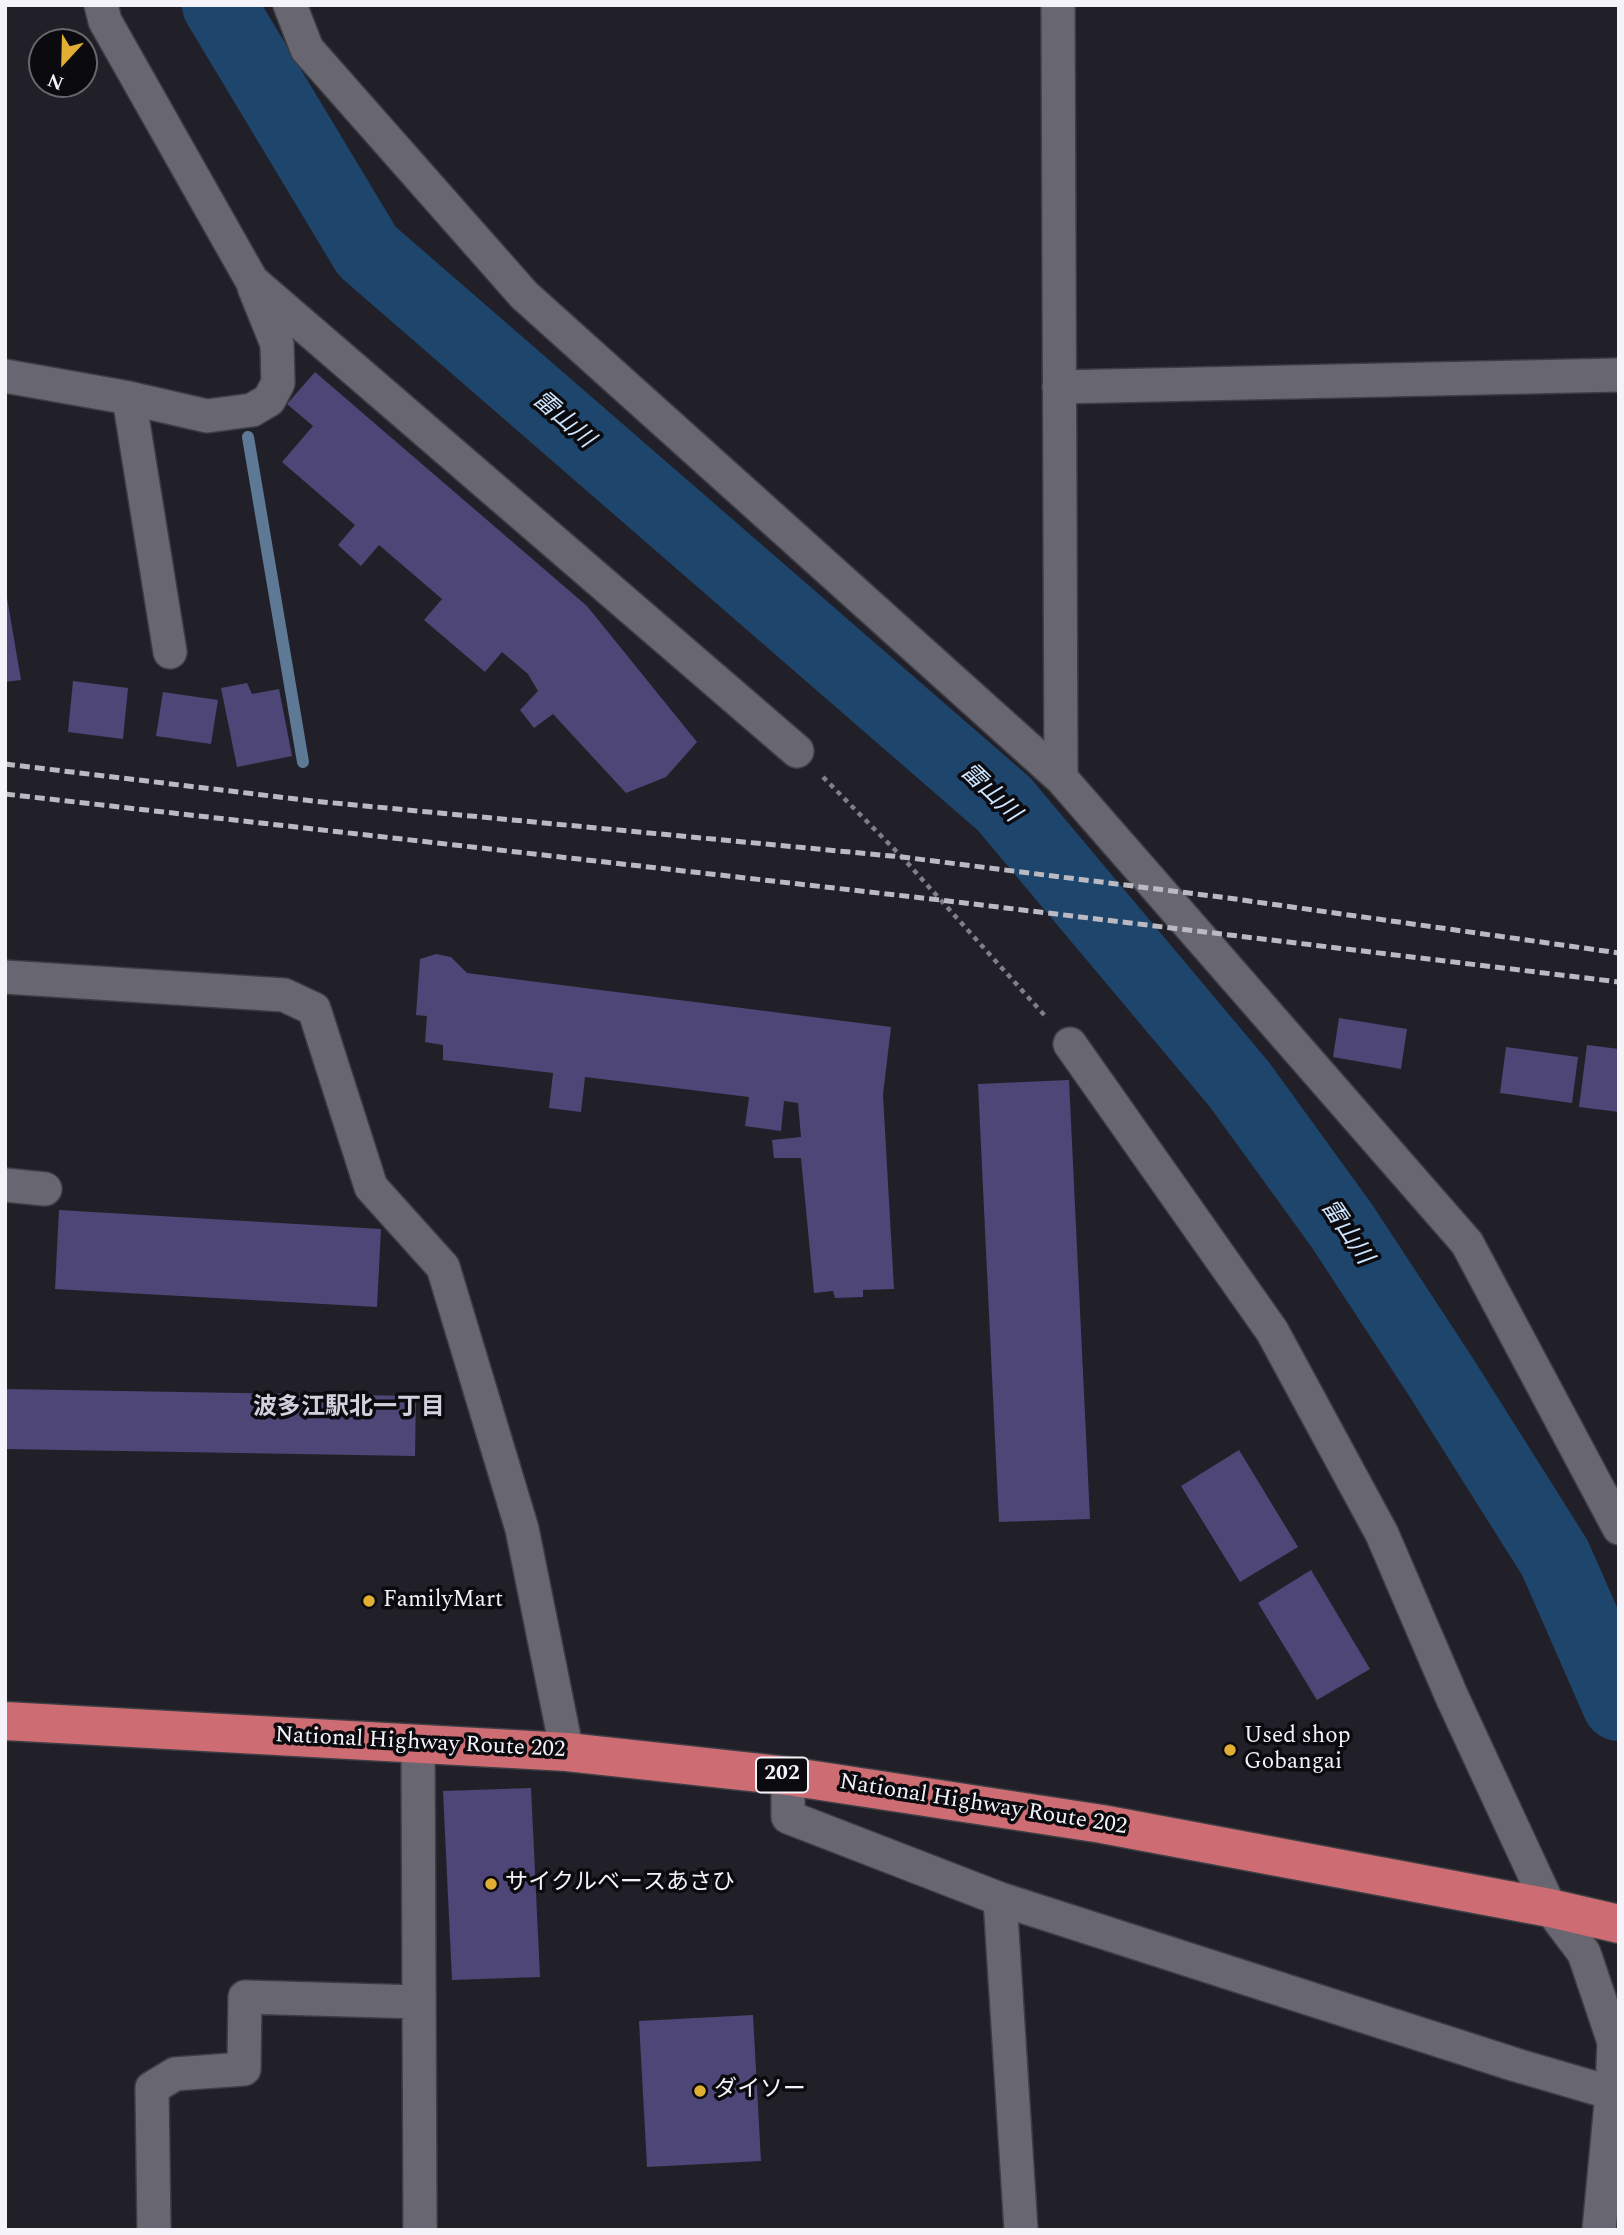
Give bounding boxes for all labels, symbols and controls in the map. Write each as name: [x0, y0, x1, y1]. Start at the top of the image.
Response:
north arrow: [28, 28, 98, 98]
text: N: [43, 65, 68, 97]
water label: 雷山川: [525, 387, 599, 455]
water label: 雷山川: [953, 759, 1025, 829]
water label: 雷山川: [1313, 1195, 1377, 1271]
district label: 波多江駅北一丁目: [253, 1395, 445, 1423]
place label: FamilyMart: [383, 1587, 503, 1615]
marker: FamilyMart: [361, 1593, 377, 1609]
street label: National Highway Route 202: [274, 1723, 566, 1765]
place label: Used shop Gobangai: [1244, 1723, 1351, 1777]
marker: Used shop Gobangai: [1222, 1742, 1238, 1758]
road number: 202: [756, 1758, 808, 1792]
street label: National Highway Route 202: [837, 1770, 1129, 1842]
place label: サイクルベースあさひ: [505, 1870, 735, 1898]
marker: サイクルベースあさひ: [483, 1876, 499, 1892]
place label: ダイソー: [714, 2077, 806, 2105]
marker: ダイソー: [692, 2083, 708, 2099]

